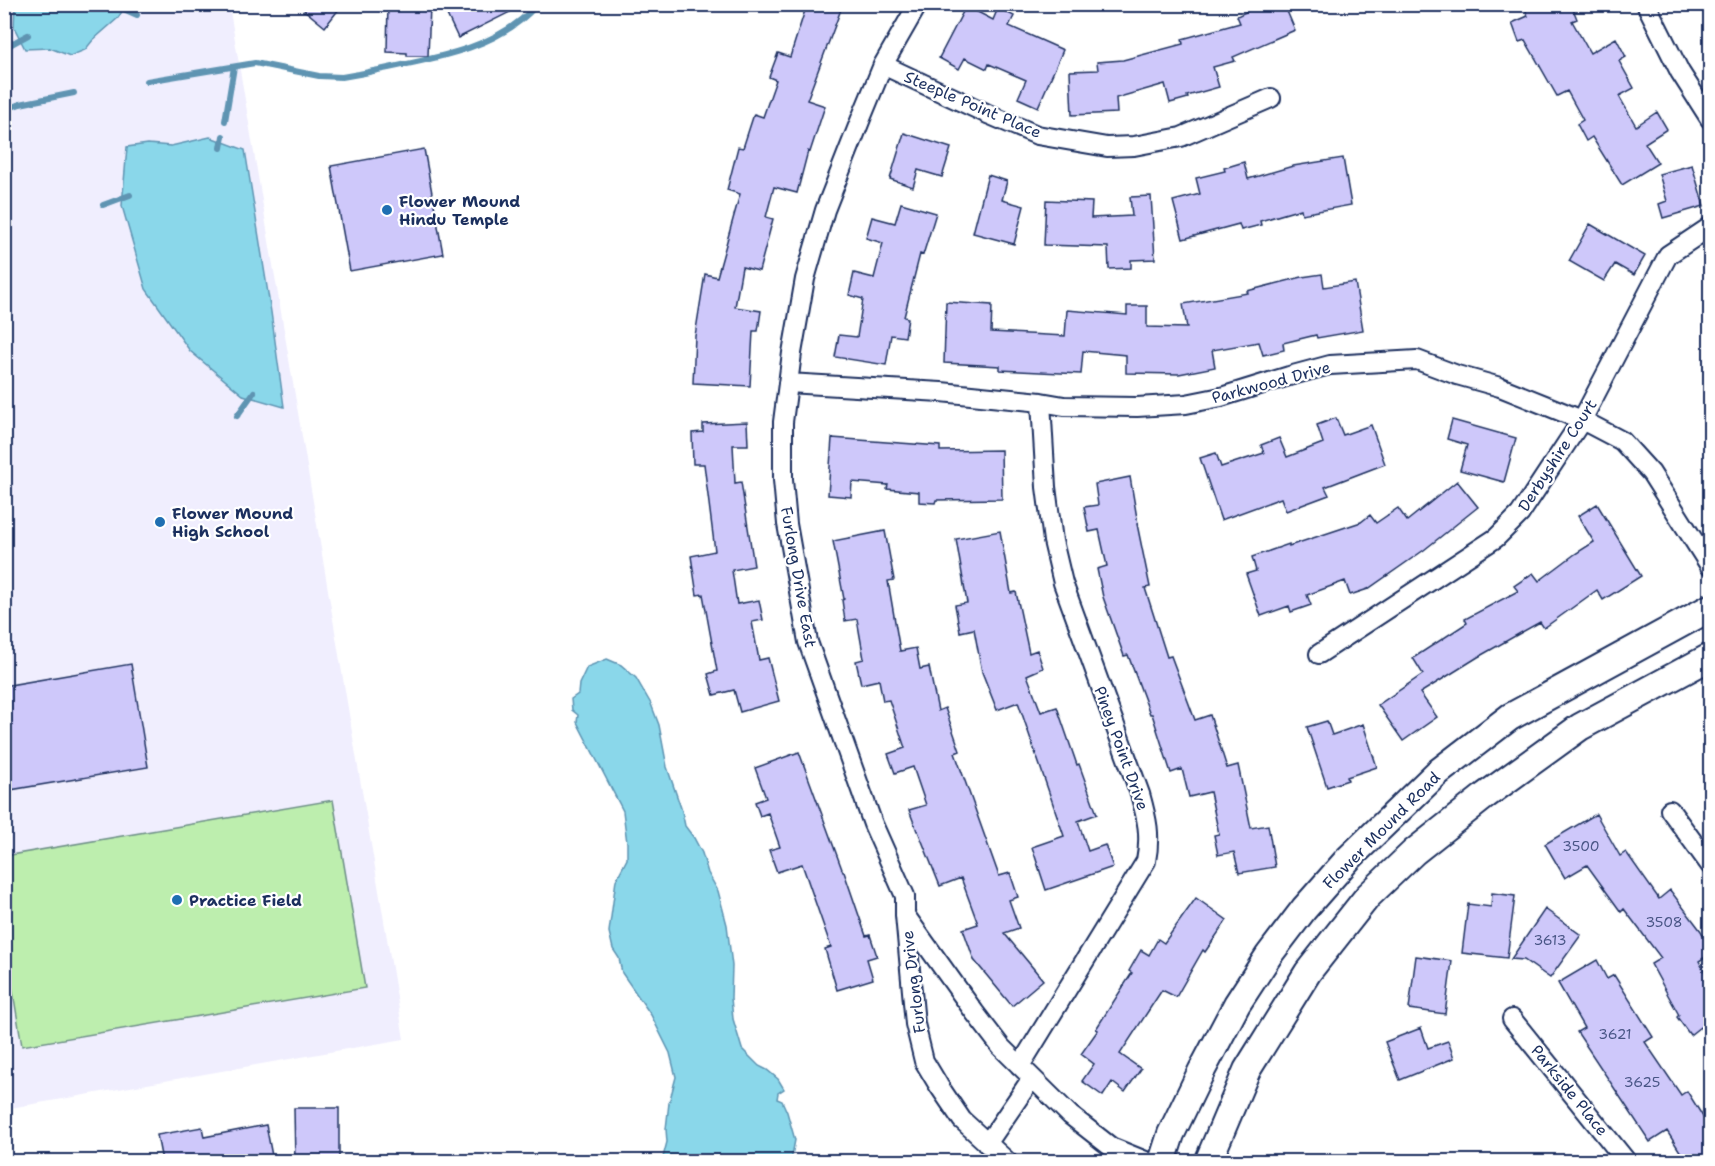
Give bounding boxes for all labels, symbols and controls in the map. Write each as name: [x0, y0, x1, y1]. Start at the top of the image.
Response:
street label: Steeple Point Place: [901, 66, 1044, 143]
place label: Flower Mound Hindu Temple: [399, 191, 520, 230]
marker: Flower Mound Hindu Temple: [380, 203, 394, 217]
street label: Parkwood Drive: [1209, 357, 1333, 408]
street label: Derbyshire Court: [1513, 395, 1602, 515]
place label: Flower Mound High School: [172, 503, 293, 542]
street label: Furlong Drive East: [776, 505, 821, 649]
marker: Flower Mound High School: [153, 515, 167, 529]
street label: Piney Point Drive: [1089, 683, 1154, 813]
street label: Flower Mound Road: [1318, 767, 1445, 894]
house number: 3500: [1562, 837, 1600, 855]
place label: Practice Field: [189, 890, 302, 911]
marker: Practice Field: [170, 893, 184, 907]
house number: 3508: [1645, 913, 1683, 931]
street label: Furlong Drive: [897, 930, 930, 1034]
house number: 3613: [1533, 931, 1567, 949]
house number: 3621: [1598, 1025, 1632, 1043]
street label: Parkside Place: [1526, 1040, 1613, 1140]
house number: 3625: [1624, 1073, 1660, 1091]

